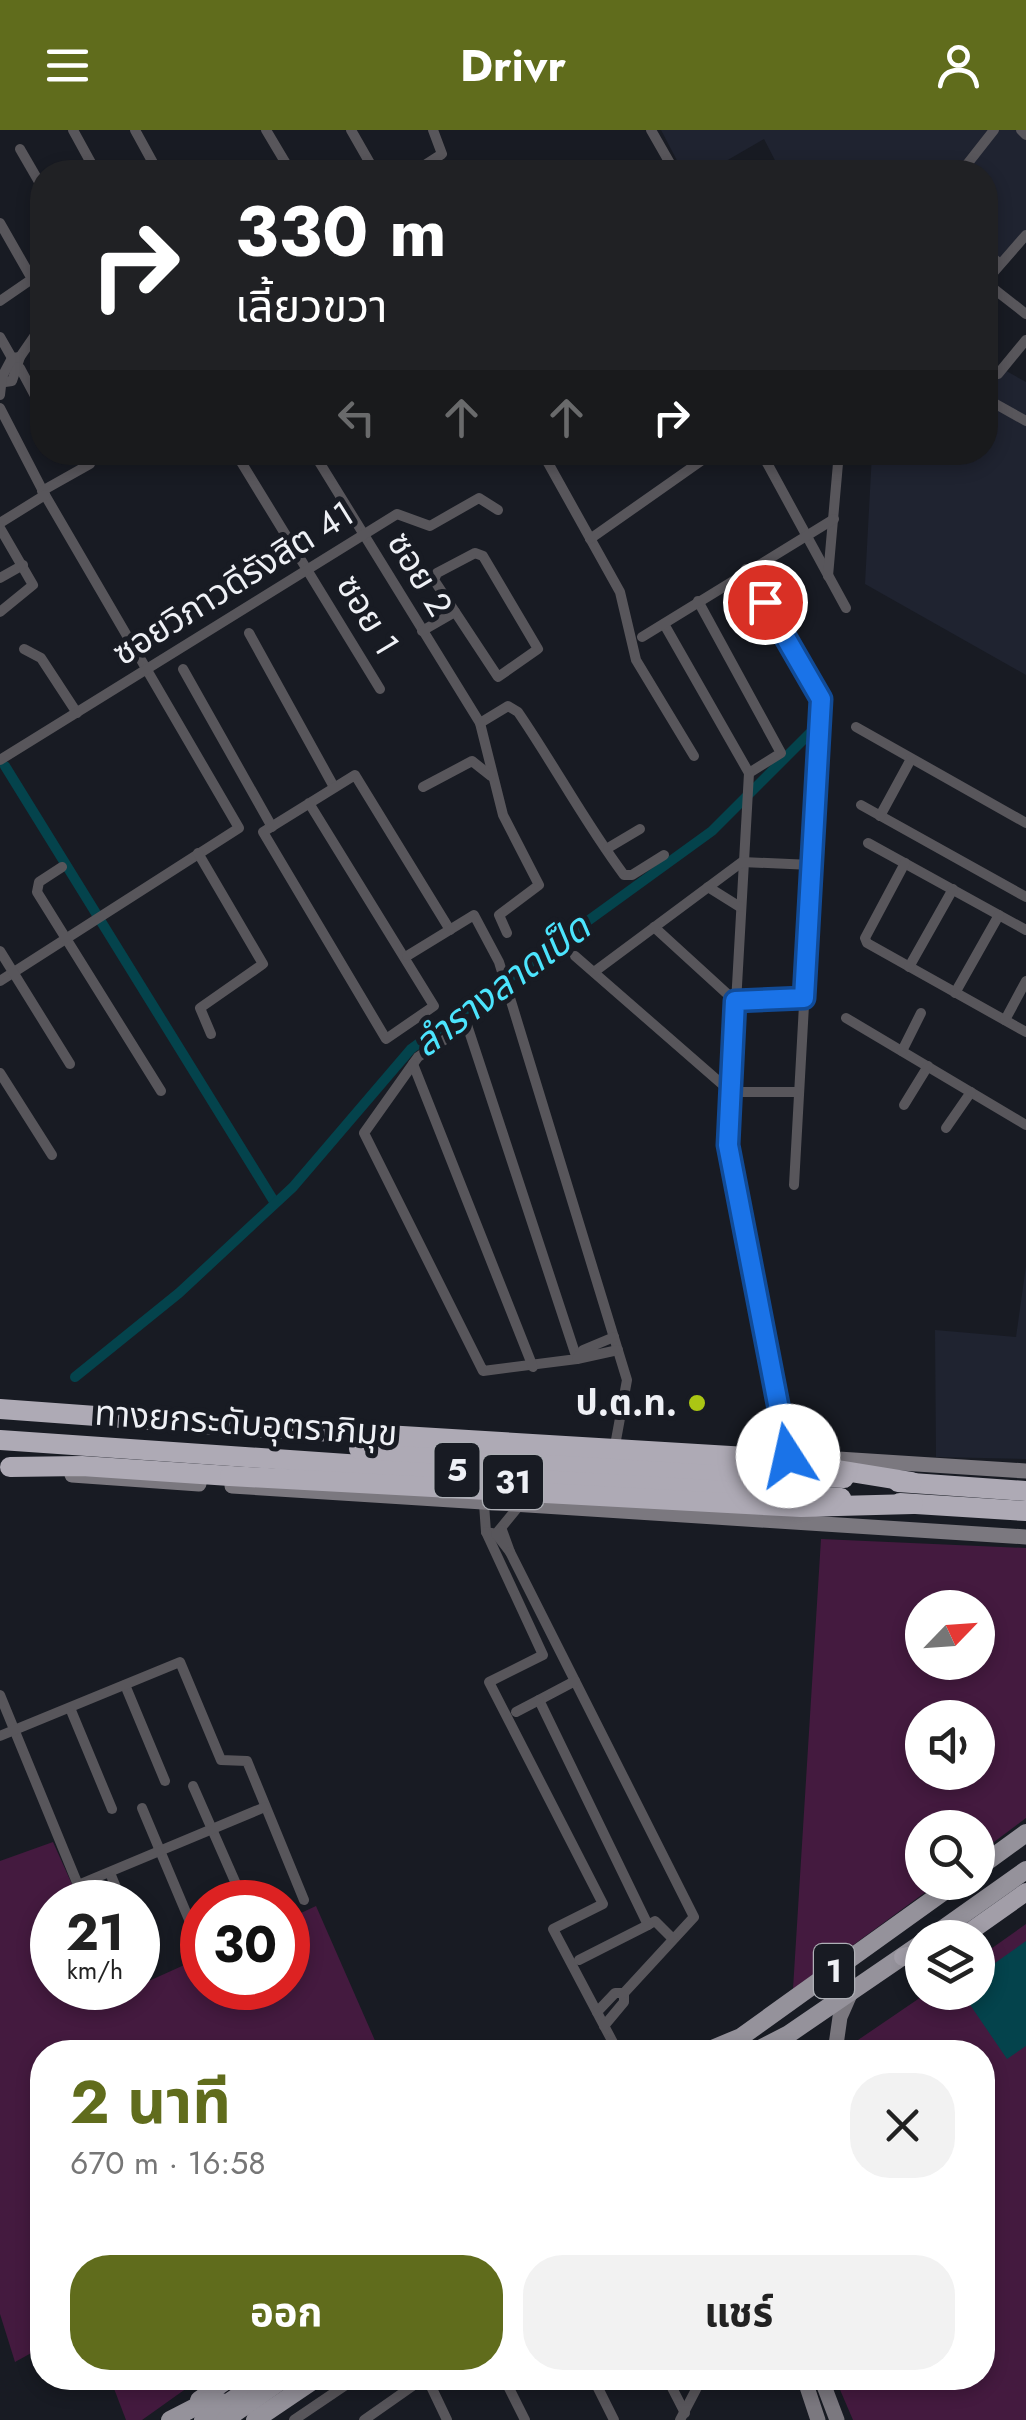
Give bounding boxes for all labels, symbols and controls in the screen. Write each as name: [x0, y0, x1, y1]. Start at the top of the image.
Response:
text: Drivr: [460, 33, 566, 98]
icon: menu: [40, 38, 95, 93]
icon: person: [931, 38, 986, 93]
text: 330 m: [235, 181, 447, 282]
icon: right: [70, 200, 200, 330]
text: เลี้ยวขวา: [235, 274, 387, 339]
icon: left: [329, 390, 384, 445]
icon: ahead: [434, 390, 489, 445]
icon: ahead: [539, 390, 594, 445]
icon: right: [644, 390, 699, 445]
street label: ซอยวิภาวดีรังสิต 41: [103, 489, 363, 677]
street label: ซอย 2: [375, 522, 465, 626]
pin: [723, 560, 808, 645]
street label: ซอย 1: [324, 565, 412, 665]
icon: arrive: [738, 575, 793, 630]
water label: ลำรางลาดเป็ด: [401, 899, 602, 1070]
place label: ป.ต.ท.: [576, 1378, 677, 1428]
street label: ทางยกระดับอุตราภิมุข: [93, 1387, 399, 1459]
marker: ป.ต.ท.: [686, 1392, 708, 1414]
position arrow: [736, 1404, 840, 1508]
road number: 5: [434, 1443, 480, 1497]
road number: 31: [483, 1455, 543, 1509]
north arrow: [905, 1590, 995, 1680]
map controls: [905, 1590, 995, 2010]
button: sound: [905, 1700, 995, 1790]
button: search: [905, 1810, 995, 1900]
speed limit sign: 30: [180, 1880, 310, 2010]
text: 21: [66, 1896, 124, 1969]
button: layers: [905, 1920, 995, 2010]
road number: 1: [814, 1944, 854, 1998]
text: km/h: [67, 1952, 123, 1988]
text: 2 นาที: [70, 2059, 231, 2146]
button: close: [850, 2073, 955, 2178]
text: 670 m · 16:58: [70, 2140, 266, 2186]
button: ออก: [70, 2255, 503, 2370]
button: แชร์: [523, 2255, 955, 2370]

